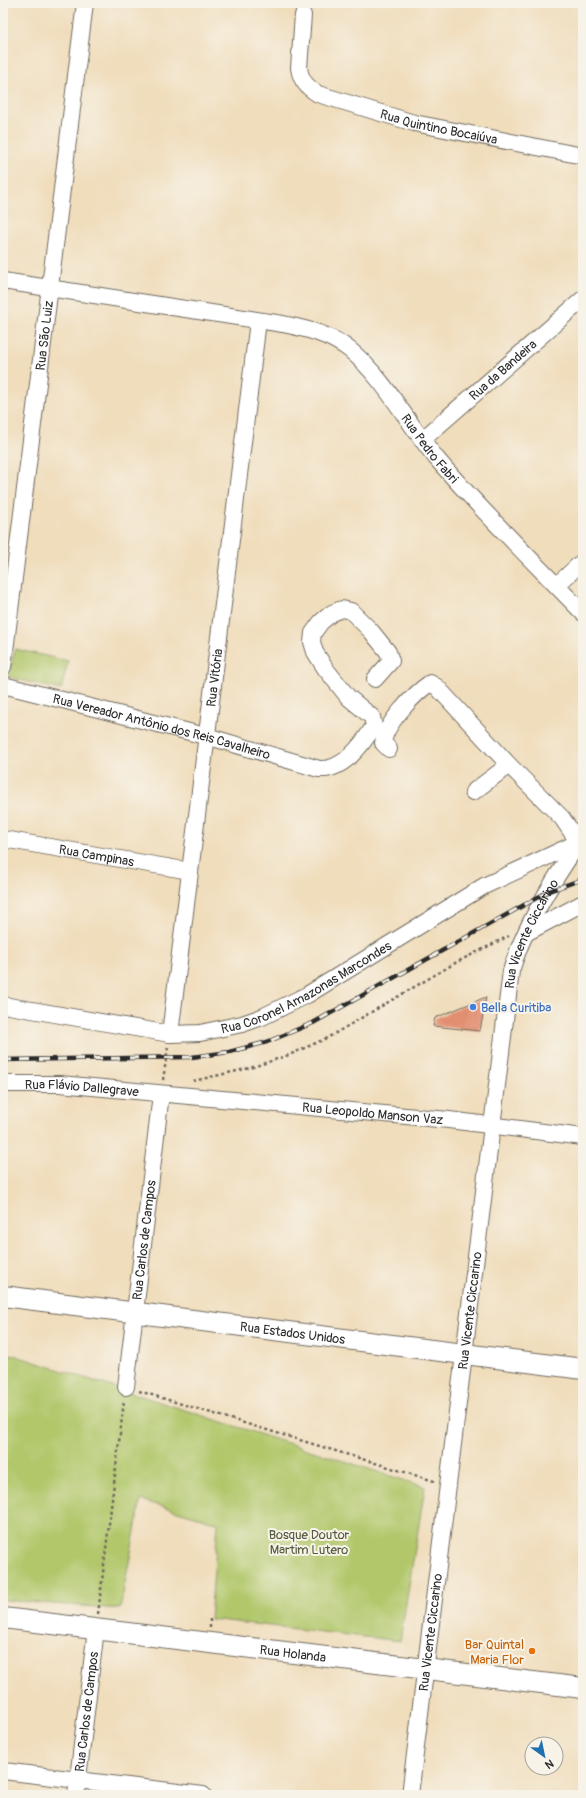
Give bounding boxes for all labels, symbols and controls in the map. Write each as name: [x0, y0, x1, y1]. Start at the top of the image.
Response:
street label: Rua Quintino Bocaiúva: [378, 106, 499, 148]
street label: Rua São Luiz: [33, 300, 57, 371]
street label: Rua da Bandeira: [466, 336, 540, 404]
street label: Rua Pedro Fabri: [397, 411, 461, 487]
street label: Rua Vitória: [203, 648, 226, 708]
street label: Rua Vereador Antônio dos Reis Cavalheiro: [51, 691, 272, 763]
street label: Rua Campinas: [58, 842, 136, 870]
street label: Rua Vicente Ciccarino: [502, 876, 562, 989]
street label: Rua Coronel Amazonas Marcondes: [220, 938, 395, 1037]
place label: Bella Curitiba: [481, 1000, 551, 1016]
marker: Bella Curitiba: [468, 1002, 478, 1012]
street label: Rua Flávio Dallegrave: [25, 1077, 140, 1100]
street label: Rua Leopoldo Manson Vaz: [301, 1099, 444, 1128]
street label: Rua Carlos de Campos: [129, 1179, 160, 1301]
street label: Rua Vicente Ciccarino: [455, 1251, 486, 1371]
street label: Rua Estados Unidos: [239, 1319, 346, 1348]
park label: Bosque Doutor Martim Lutero: [269, 1527, 350, 1558]
street label: Rua Vicente Ciccarino: [416, 1572, 446, 1692]
place label: Bar Quintal Maria Flor: [465, 1637, 524, 1668]
street label: Rua Holanda: [259, 1642, 327, 1666]
marker: Bar Quintal Maria Flor: [527, 1646, 537, 1656]
street label: Rua Carlos de Campos: [72, 1651, 102, 1773]
north arrow: [524, 1736, 564, 1776]
text: N: [542, 1756, 556, 1772]

